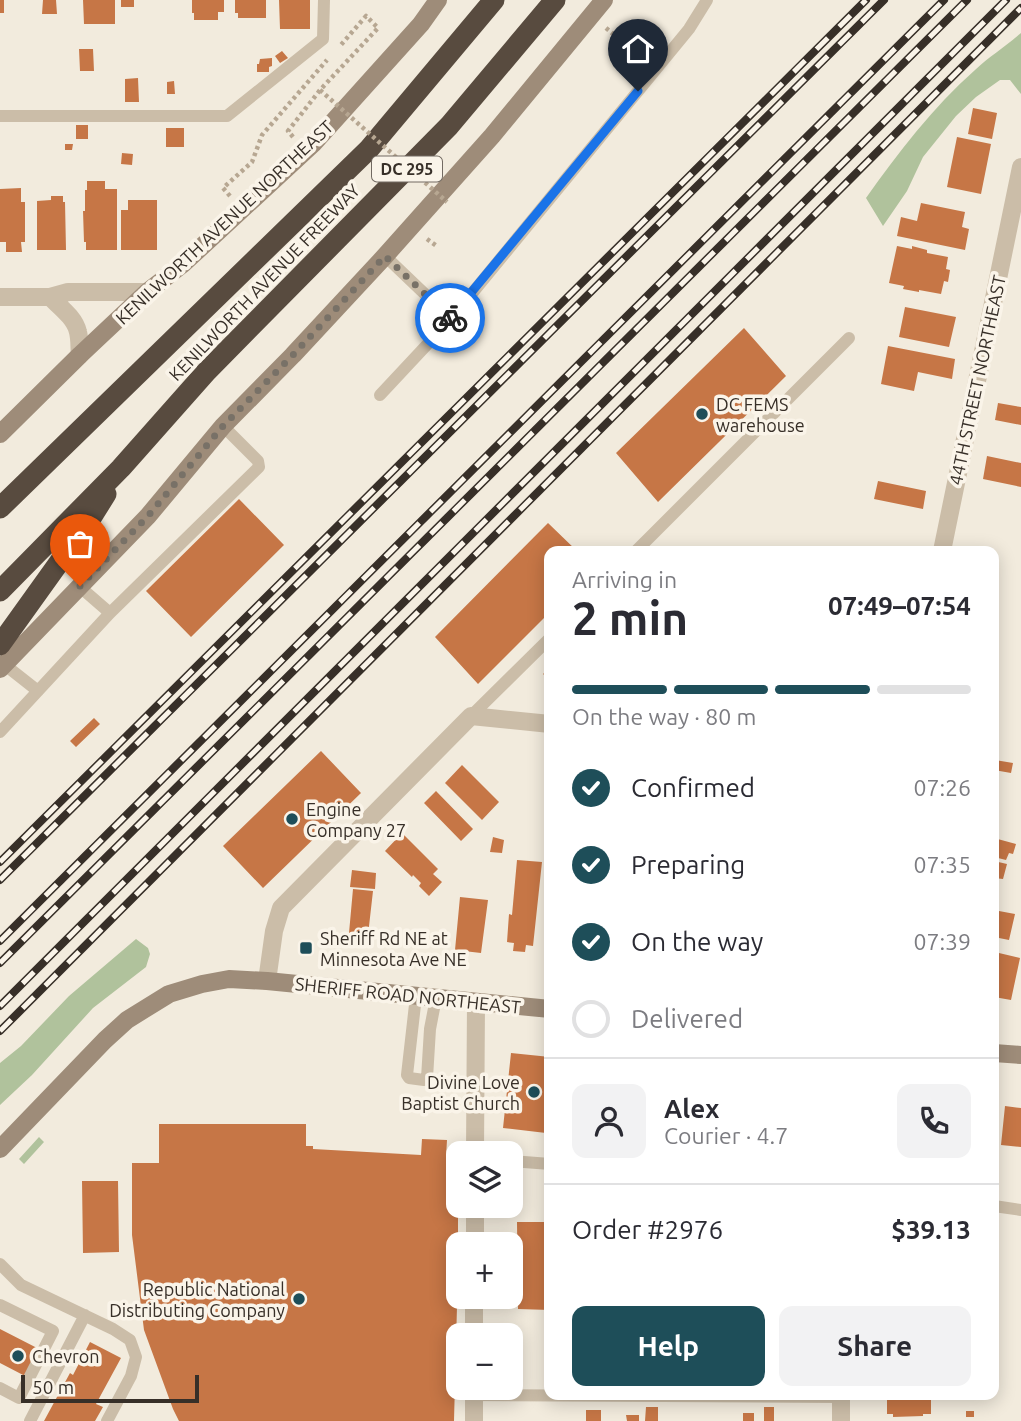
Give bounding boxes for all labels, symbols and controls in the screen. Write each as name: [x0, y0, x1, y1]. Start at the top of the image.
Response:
pin: [608, 19, 668, 91]
icon: home: [619, 30, 657, 68]
street label: KENILWORTH AVENUE NORTHEAST: [111, 116, 337, 328]
road number: DC 295: [372, 156, 442, 182]
street label: KENILWORTH AVENUE FREEWAY: [165, 179, 364, 384]
street label: 44TH STREET NORTHEAST: [945, 273, 1009, 487]
courier: [415, 283, 485, 353]
icon: bike: [431, 299, 469, 337]
place label: DC FEMS warehouse: [716, 394, 805, 435]
marker: DC FEMS warehouse: [694, 406, 710, 422]
pin: [50, 514, 110, 586]
icon: bag: [61, 525, 99, 563]
text: Arriving in: [572, 567, 677, 592]
text: 07:49–07:54: [828, 591, 971, 620]
text: 2 min: [572, 592, 688, 644]
text: On the way · 80 m: [572, 704, 756, 729]
icon: check: [572, 769, 610, 807]
text: Confirmed: [631, 773, 755, 802]
text: 07:26: [913, 775, 971, 800]
place label: Engine Company 27: [306, 799, 406, 840]
marker: Engine Company 27: [284, 811, 300, 827]
icon: check: [572, 846, 610, 884]
text: Preparing: [631, 850, 745, 879]
text: 07:35: [913, 852, 971, 877]
icon: check: [572, 923, 610, 961]
text: On the way: [631, 927, 763, 956]
place label: Sheriff Rd NE at Minnesota Ave NE: [320, 928, 466, 969]
text: 07:39: [913, 929, 971, 954]
marker: Sheriff Rd NE at Minnesota Ave NE: [298, 940, 314, 956]
street label: SHERIFF ROAD NORTHEAST: [294, 973, 522, 1017]
text: Delivered: [631, 1004, 743, 1033]
place label: Divine Love Baptist Church: [401, 1072, 520, 1113]
marker: Divine Love Baptist Church: [526, 1084, 542, 1100]
button: person: [572, 1084, 646, 1158]
button: phone: [897, 1084, 971, 1158]
text: Alex: [664, 1094, 719, 1123]
text: Courier · 4.7: [664, 1123, 788, 1148]
map controls: [446, 1141, 523, 1400]
button: layers: [446, 1141, 523, 1218]
text: Order #2976: [572, 1215, 723, 1244]
text: $39.13: [891, 1215, 971, 1244]
button: +: [446, 1232, 523, 1309]
place label: Republic National Distributing Company: [109, 1279, 285, 1320]
marker: Republic National Distributing Company: [291, 1291, 307, 1307]
button: Help: [572, 1306, 765, 1386]
button: Share: [779, 1306, 971, 1386]
button: −: [446, 1323, 523, 1400]
place label: Chevron: [32, 1346, 100, 1366]
marker: Chevron: [10, 1348, 26, 1364]
scale bar: [21, 1372, 200, 1404]
text: 50 m: [32, 1376, 74, 1398]

